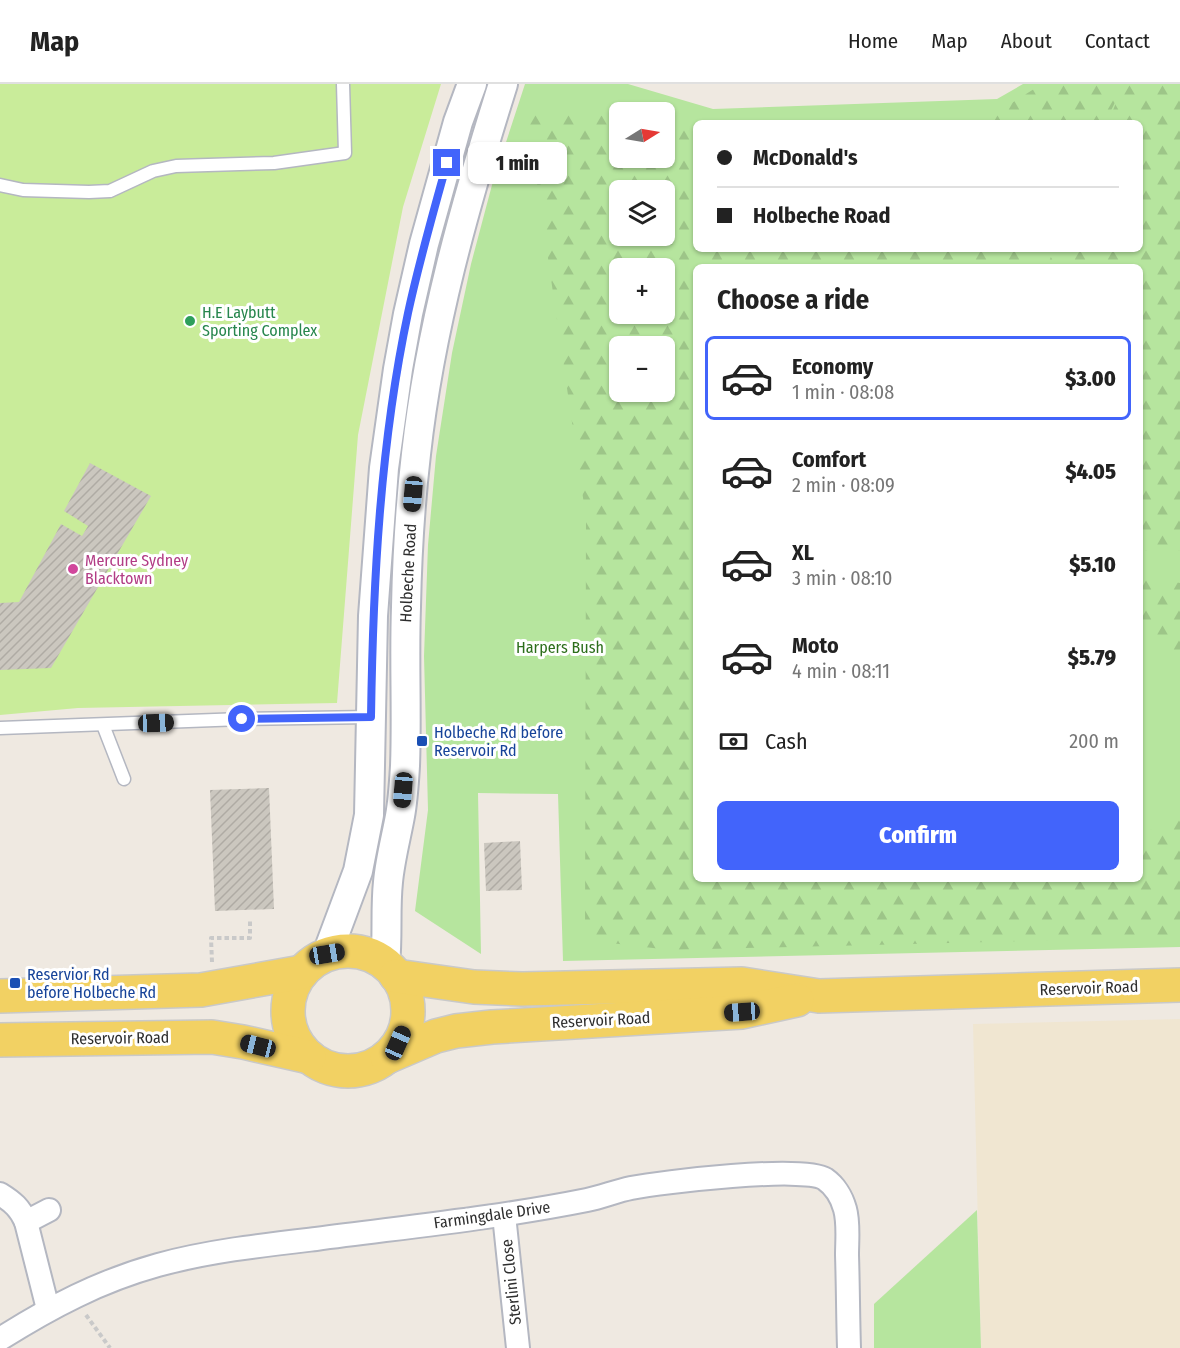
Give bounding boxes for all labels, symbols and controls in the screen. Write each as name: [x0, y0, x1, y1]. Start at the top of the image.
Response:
text: Map: [30, 25, 79, 58]
text: Home: [848, 28, 898, 54]
text: Map: [931, 28, 968, 54]
text: About: [1001, 28, 1052, 54]
text: Contact: [1085, 28, 1150, 54]
north arrow: [609, 102, 675, 168]
map controls: [609, 102, 675, 402]
callout: 1 min: [468, 142, 567, 184]
text: McDonald's: [753, 144, 858, 171]
route end: [433, 149, 460, 176]
text: 1 min: [496, 151, 539, 175]
button: layers: [609, 180, 675, 246]
text: Holbeche Road: [753, 202, 890, 229]
button: +: [609, 258, 675, 324]
text: Choose a ride: [717, 284, 869, 316]
place label: H.E Laybutt Sporting Complex: [202, 303, 317, 340]
marker: H.E Laybutt Sporting Complex: [183, 314, 197, 328]
button: −: [609, 336, 675, 402]
icon: car: [720, 351, 774, 405]
text: Economy: [792, 353, 873, 380]
text: $3.00: [1065, 365, 1116, 392]
text: 1 min · 08:08: [792, 380, 894, 404]
icon: car: [720, 444, 774, 498]
text: Comfort: [792, 446, 866, 473]
text: $4.05: [1065, 458, 1116, 485]
text: 2 min · 08:09: [792, 473, 895, 497]
car: [402, 475, 424, 513]
street label: Holbeche Road: [396, 523, 420, 623]
icon: car: [720, 537, 774, 591]
text: XL: [792, 539, 814, 566]
place label: Mercure Sydney Blacktown: [85, 551, 189, 588]
text: $5.10: [1069, 551, 1116, 578]
marker: Mercure Sydney Blacktown: [66, 562, 80, 576]
text: 3 min · 08:10: [792, 566, 892, 590]
icon: car: [720, 630, 774, 684]
text: Moto: [792, 632, 839, 659]
park label: Harpers Bush: [516, 638, 604, 657]
text: $5.79: [1068, 644, 1116, 671]
text: 4 min · 08:11: [792, 659, 890, 683]
route start: [228, 705, 255, 732]
car: [138, 713, 174, 733]
place label: Holbeche Rd before Reservoir Rd: [434, 723, 563, 760]
icon: cash: [717, 725, 750, 758]
text: Cash: [765, 728, 808, 755]
text: 200 m: [1069, 729, 1119, 753]
marker: Holbeche Rd before Reservoir Rd: [415, 734, 429, 748]
car: [392, 771, 414, 809]
button: Confirm: [717, 801, 1119, 870]
car: [308, 942, 346, 966]
place label: Reservior Rd before Holbeche Rd: [27, 965, 156, 1002]
marker: Reservior Rd before Holbeche Rd: [8, 976, 22, 990]
street label: Reservoir Road: [1039, 977, 1139, 999]
car: [723, 1002, 761, 1022]
street label: Reservoir Road: [551, 1008, 651, 1032]
car: [382, 1023, 414, 1063]
street label: Reservoir Road: [70, 1028, 170, 1048]
car: [238, 1033, 278, 1059]
street label: Farmingdale Drive: [433, 1197, 552, 1233]
street label: Sterlini Close: [497, 1238, 525, 1326]

